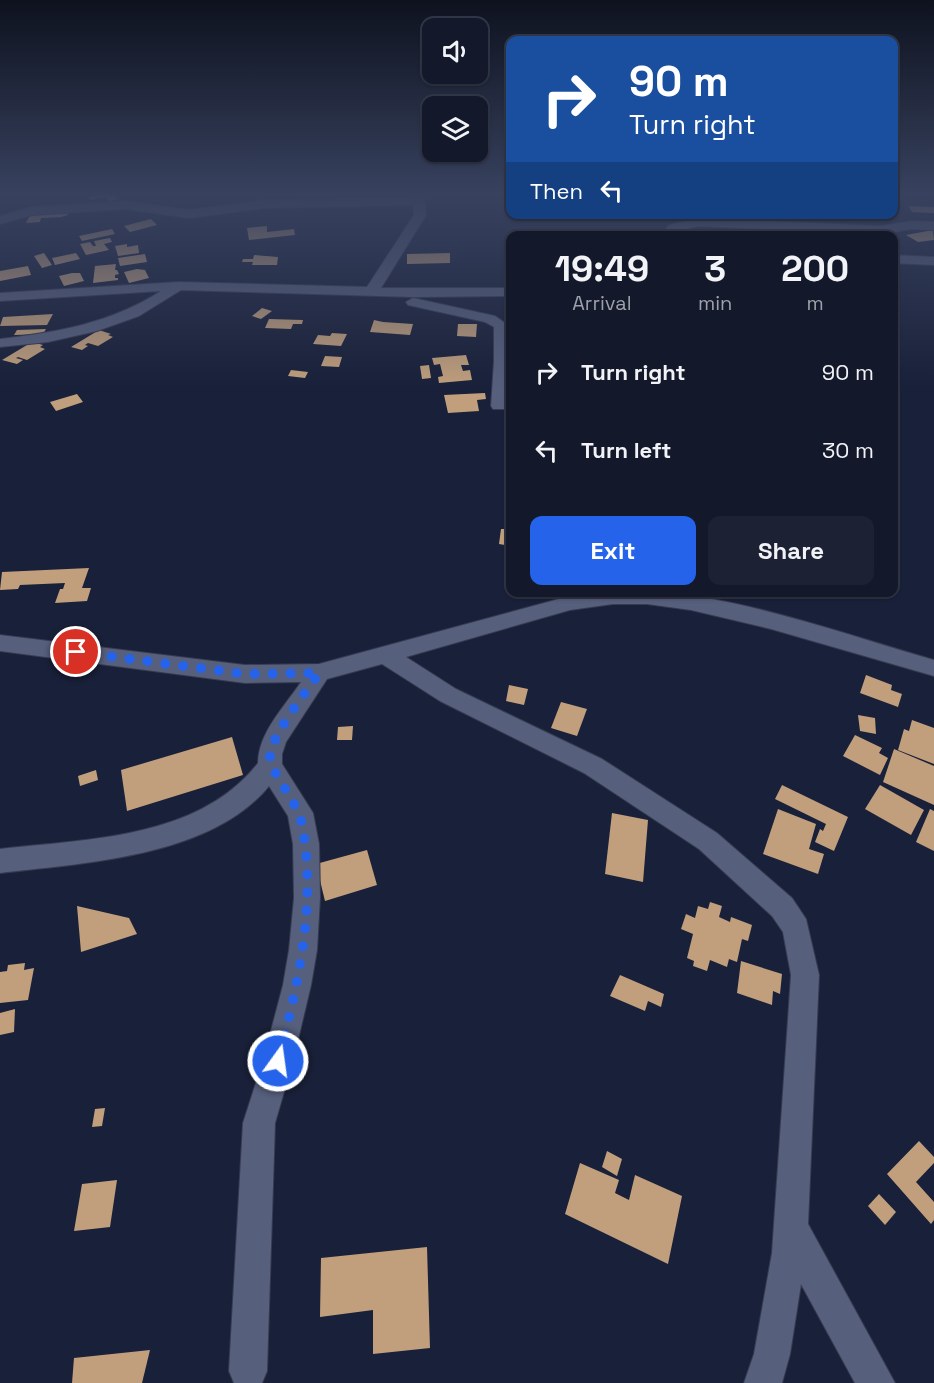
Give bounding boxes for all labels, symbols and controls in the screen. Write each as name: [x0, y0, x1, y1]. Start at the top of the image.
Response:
map controls: [422, 18, 488, 162]
button: sound: [422, 18, 488, 84]
text: 90 m: [629, 55, 729, 108]
icon: right: [530, 60, 608, 138]
button: layers: [422, 96, 488, 162]
text: Turn right: [629, 107, 756, 142]
icon: left: [595, 174, 628, 207]
text: Then: [530, 177, 583, 205]
text: 19:49: [555, 246, 649, 292]
text: 3: [704, 246, 726, 292]
text: 200: [781, 246, 849, 292]
text: Arrival: [572, 290, 632, 316]
text: min: [698, 290, 732, 316]
text: m: [807, 290, 824, 316]
icon: right: [530, 356, 563, 389]
text: Turn right: [581, 358, 686, 386]
text: 90 m: [822, 358, 874, 386]
icon: left: [530, 434, 563, 467]
text: Turn left: [581, 436, 671, 464]
text: 30 m: [822, 436, 874, 464]
button: Exit: [530, 516, 696, 585]
button: Share: [708, 516, 874, 585]
pin: [50, 626, 101, 677]
icon: arrive: [59, 635, 92, 668]
position arrow: [246, 1029, 310, 1093]

